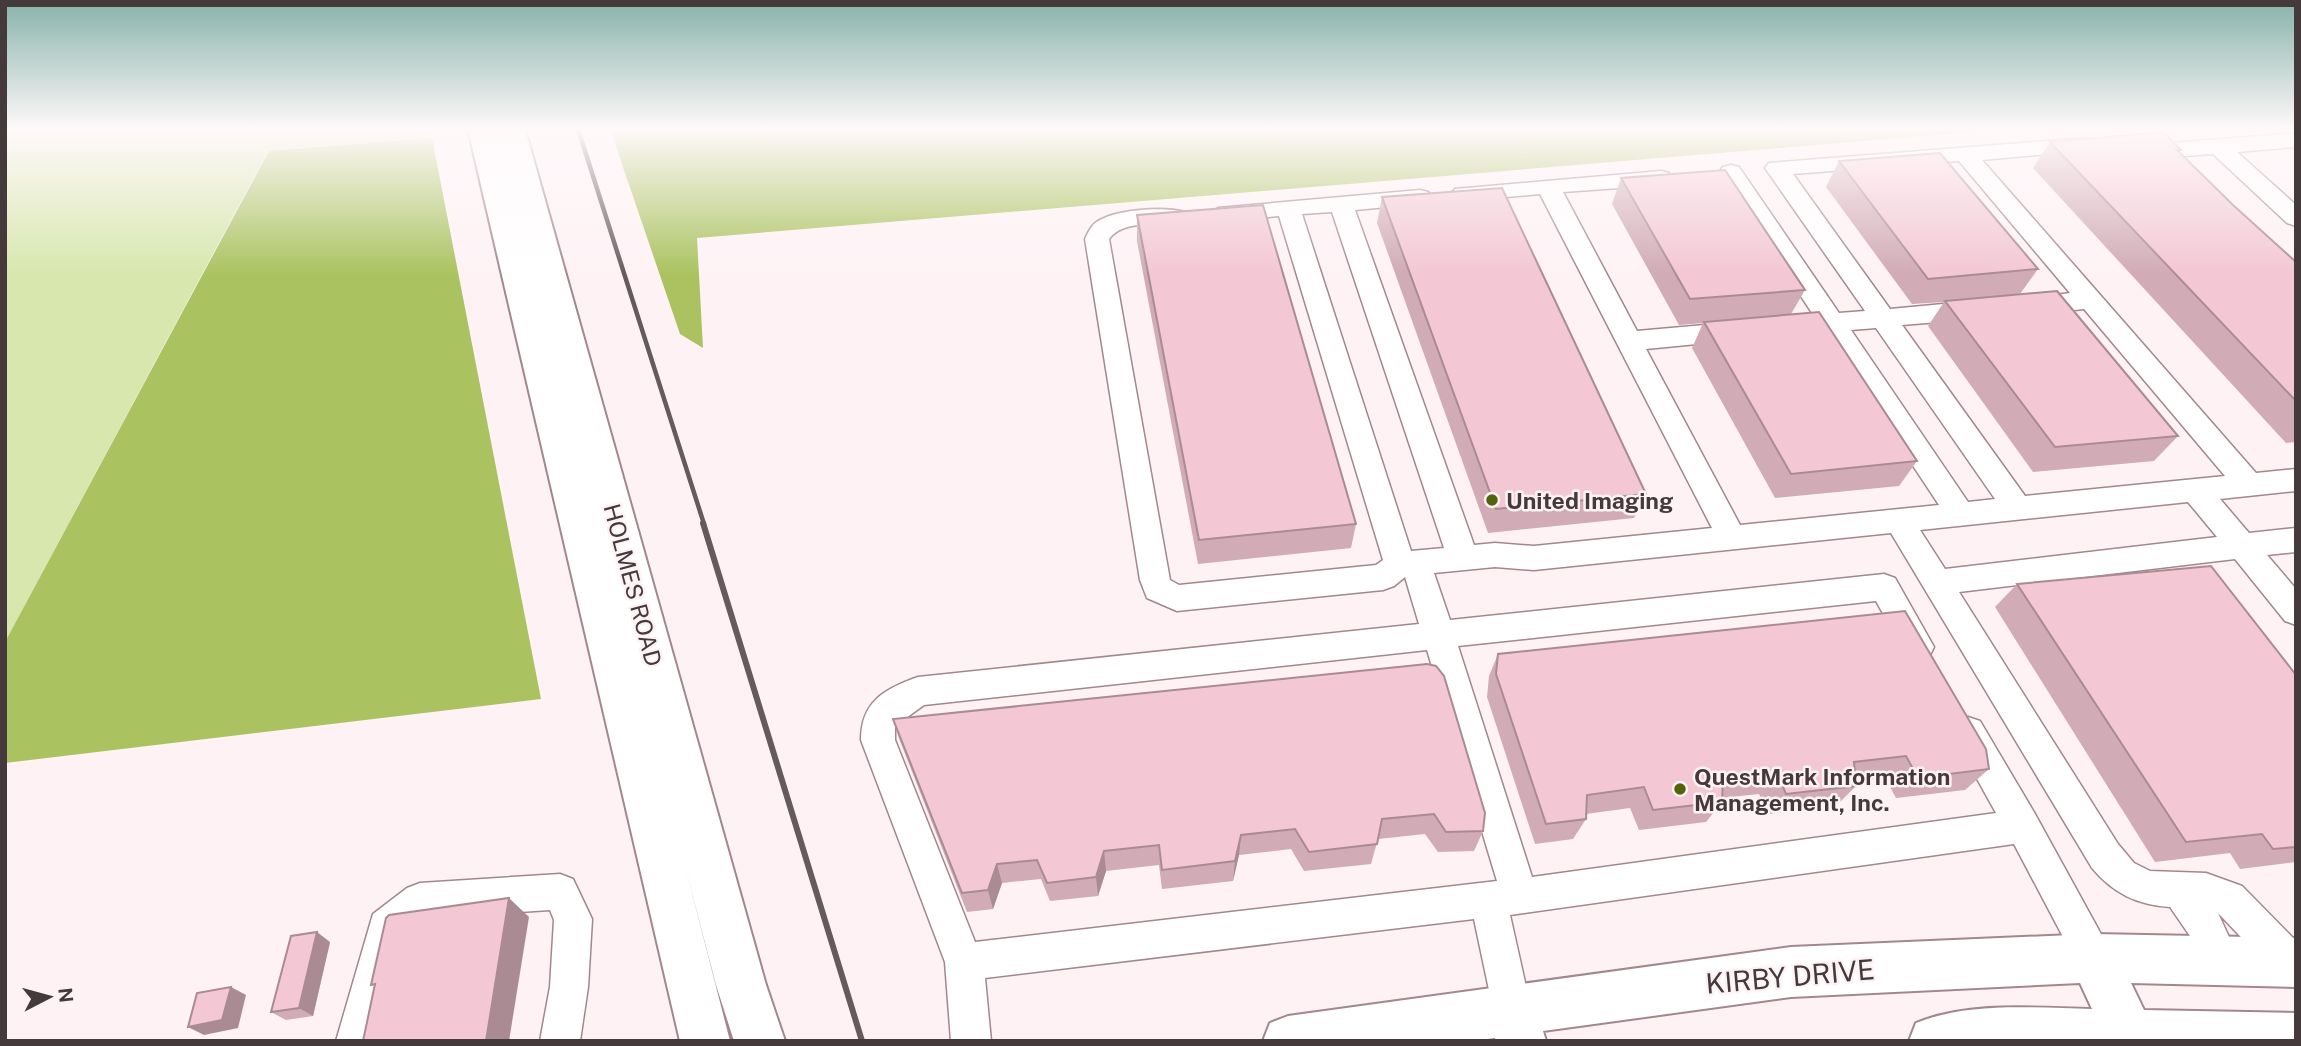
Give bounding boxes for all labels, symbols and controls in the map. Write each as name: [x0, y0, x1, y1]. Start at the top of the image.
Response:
place label: United Imaging: [1506, 487, 1673, 514]
marker: United Imaging: [1484, 492, 1500, 508]
street label: HOLMES ROAD: [598, 501, 668, 669]
place label: QuestMark Information Management, Inc.: [1694, 763, 1950, 816]
marker: QuestMark Information Management, Inc.: [1672, 781, 1688, 797]
street label: KIRBY DRIVE: [1704, 952, 1876, 1000]
north arrow: [14, 962, 84, 1032]
text: N: [54, 987, 78, 1004]

